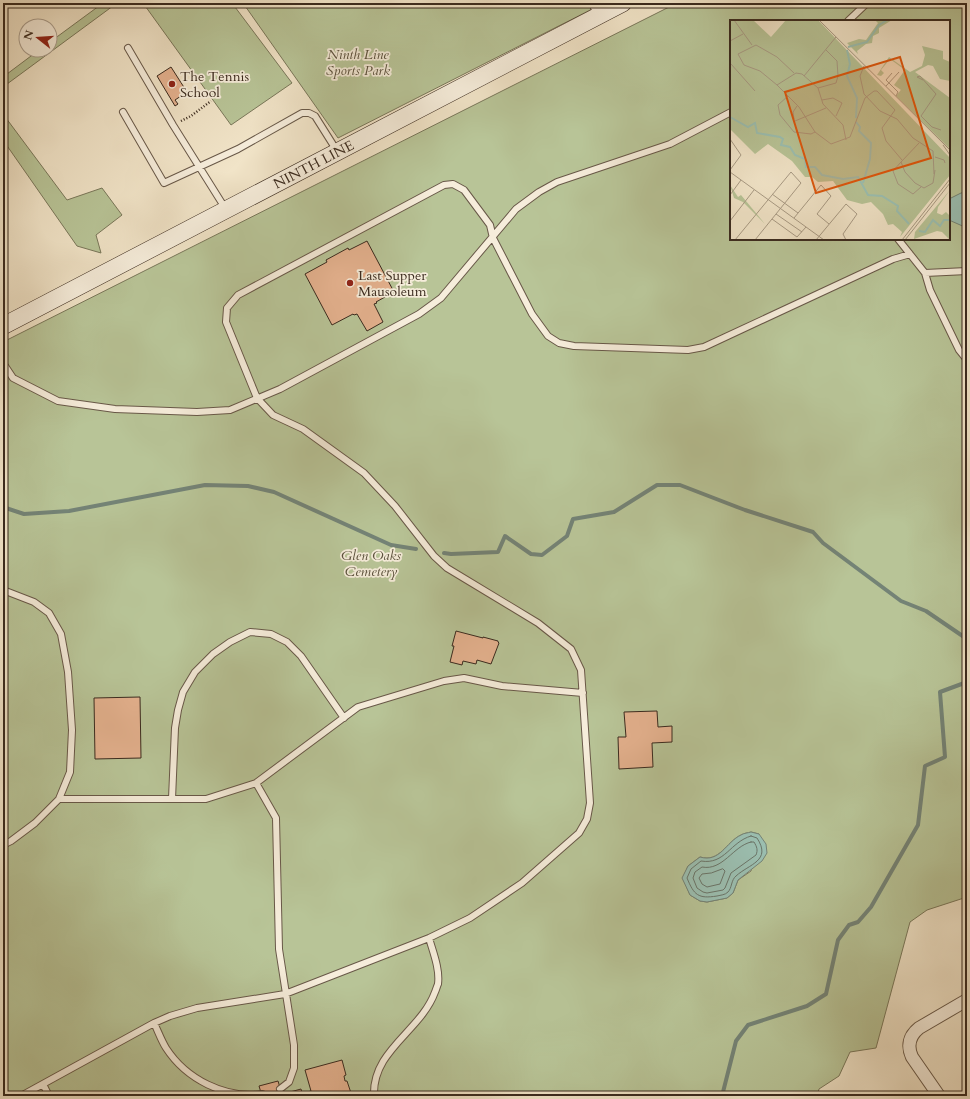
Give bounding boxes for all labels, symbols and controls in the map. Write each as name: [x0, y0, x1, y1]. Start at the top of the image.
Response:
north arrow: [18, 18, 58, 58]
inset map: [730, 20, 950, 240]
text: N: [20, 28, 38, 42]
park label: Ninth Line Sports Park: [326, 45, 390, 80]
place label: The Tennis School: [180, 67, 250, 102]
marker: The Tennis School: [167, 79, 177, 89]
street label: NINTH LINE: [270, 136, 357, 194]
place label: Last Supper Mausoleum: [358, 266, 427, 301]
marker: Last Supper Mausoleum: [345, 278, 355, 288]
park label: Glen Oaks Cemetery: [341, 546, 401, 581]

